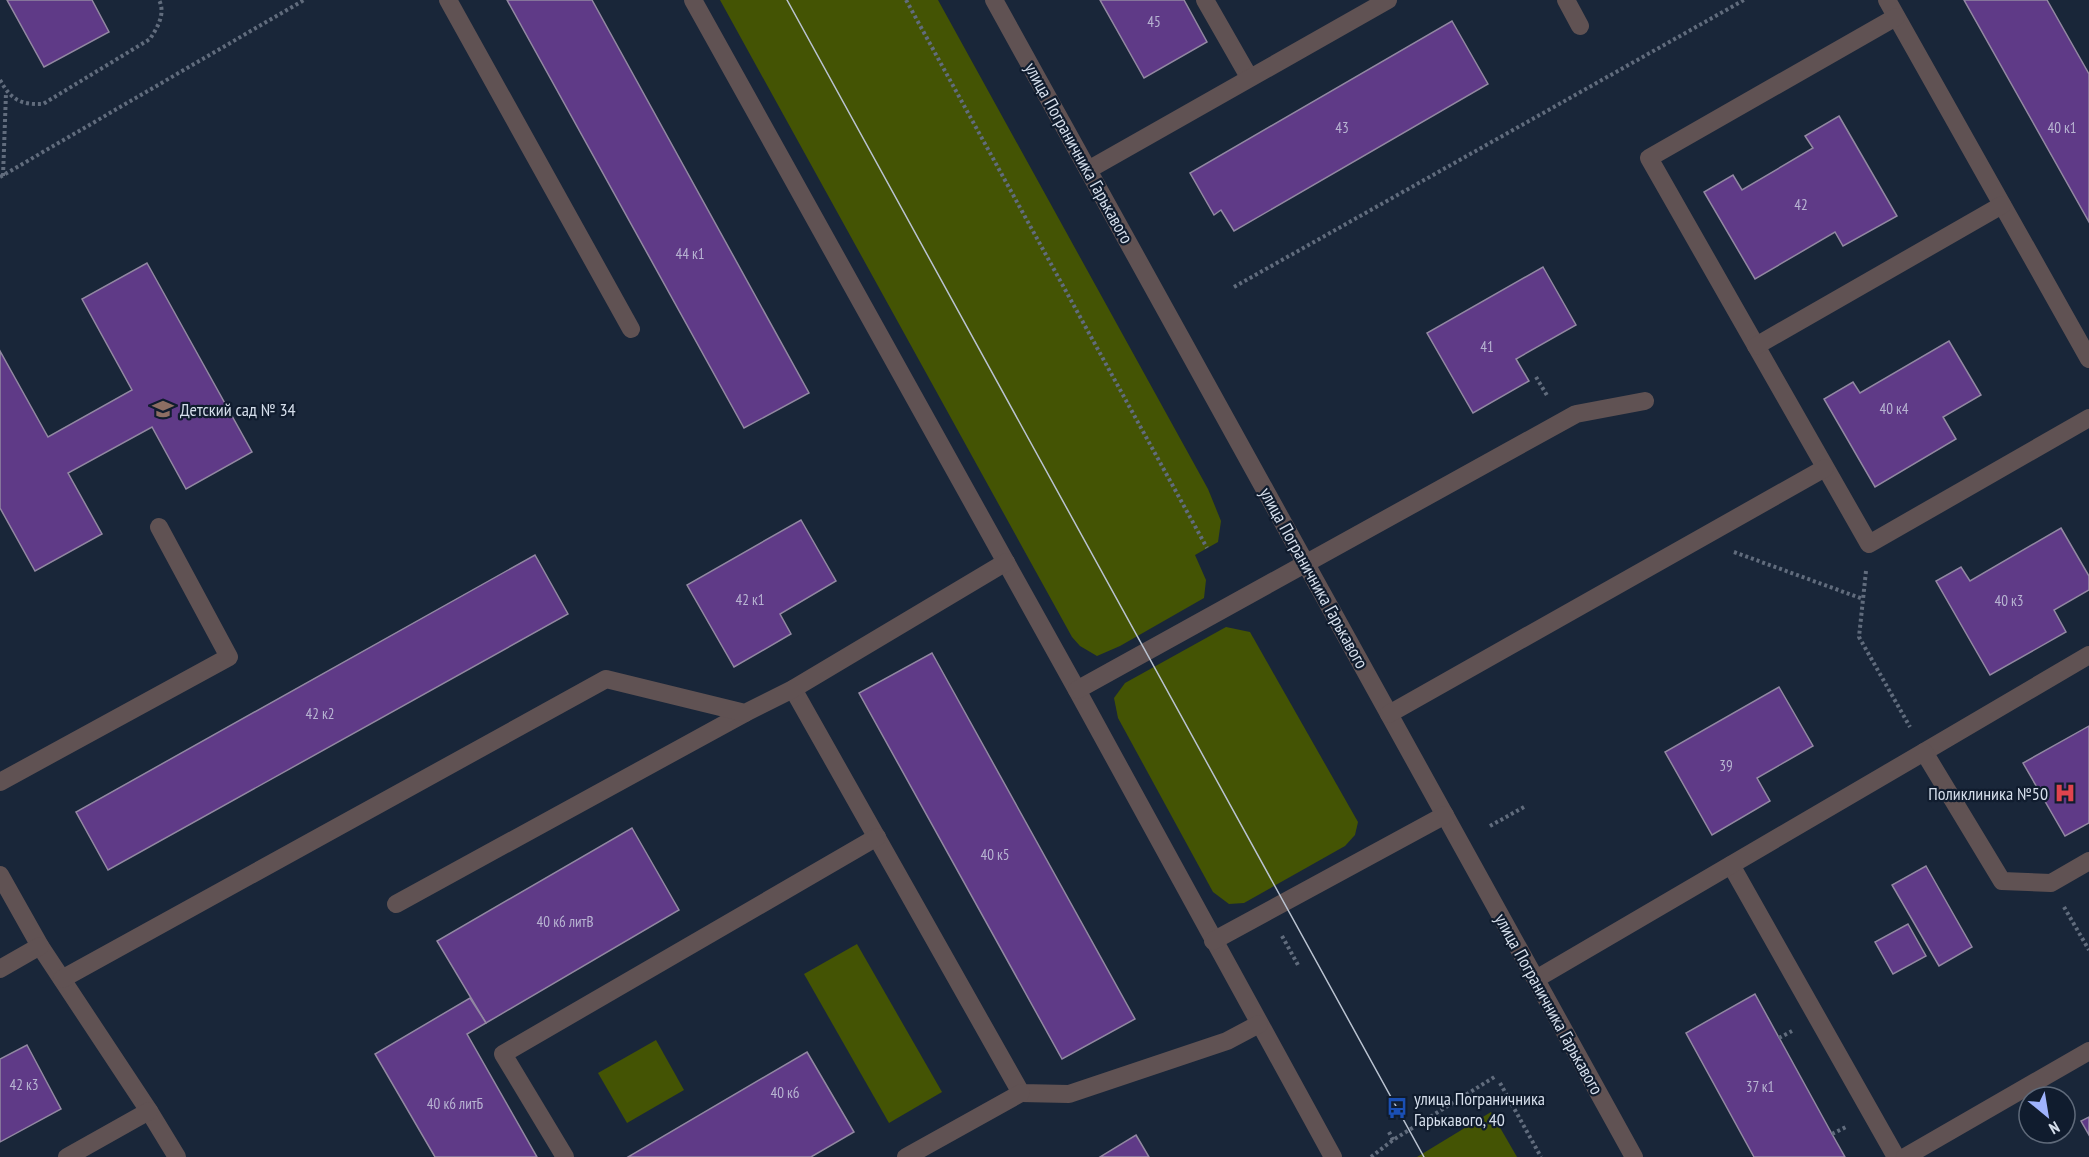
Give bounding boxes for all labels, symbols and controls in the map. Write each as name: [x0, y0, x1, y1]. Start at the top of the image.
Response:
house number: 45: [1147, 12, 1161, 31]
street label: улица Пограничника Гарькавого: [1020, 58, 1139, 248]
house number: 43: [1335, 118, 1349, 137]
house number: 40 к1: [2047, 118, 2077, 137]
house number: 42: [1794, 195, 1808, 214]
house number: 44 к1: [675, 244, 705, 263]
house number: 41: [1480, 337, 1494, 356]
school or university icon: Детский сад № 34: [151, 397, 175, 421]
place label: Детский сад № 34: [180, 398, 296, 421]
house number: 40 к4: [1879, 399, 1909, 418]
street label: улица Пограничника Гарькавого: [1255, 483, 1374, 673]
house number: 42 к1: [735, 590, 765, 609]
house number: 40 к3: [1994, 591, 2024, 610]
house number: 42 к2: [305, 704, 335, 723]
house number: 39: [1719, 756, 1733, 775]
hospital icon: Поликлиника №50: [2053, 781, 2077, 805]
place label: Поликлиника №50: [1928, 782, 2048, 805]
house number: 40 к5: [980, 845, 1010, 864]
street label: улица Пограничника Гарькавого: [1490, 909, 1609, 1099]
house number: 40 к6 литВ: [537, 912, 593, 931]
house number: 42 к3: [9, 1075, 39, 1094]
house number: 37 к1: [1746, 1077, 1774, 1096]
house number: 40 к6: [770, 1083, 800, 1102]
north arrow: [2017, 1085, 2077, 1145]
place label: улица Пограничника Гарькавого, 40: [1414, 1087, 1545, 1131]
house number: 40 к6 литБ: [427, 1094, 484, 1113]
bus stop icon: улица Пограничника Гарькавого, 40: [1385, 1096, 1409, 1120]
text: N: [2046, 1117, 2063, 1139]

